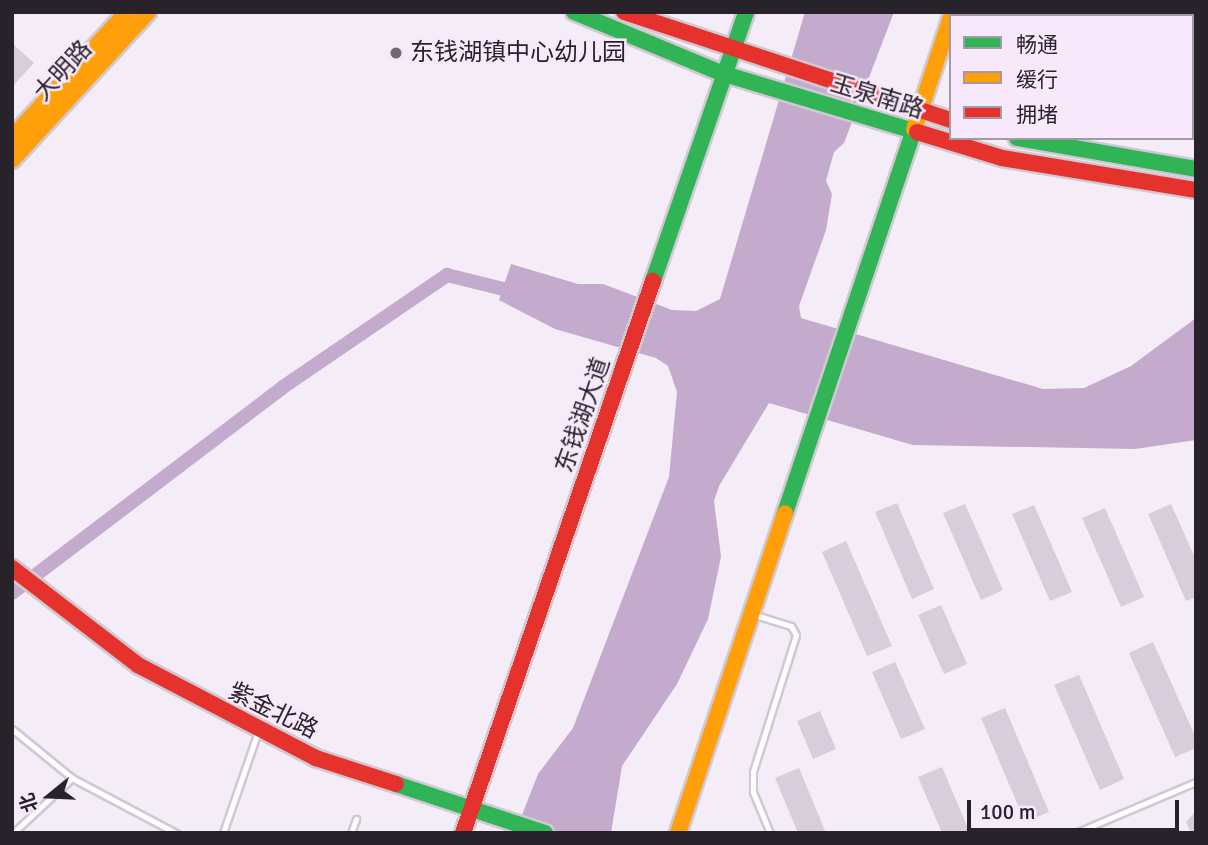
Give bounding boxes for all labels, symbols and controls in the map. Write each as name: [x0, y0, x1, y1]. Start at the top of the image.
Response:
legend: [949, 14, 1194, 140]
text: 畅通: [1016, 32, 1058, 58]
street label: 大明路: [28, 35, 98, 107]
place label: 东钱湖镇中心幼儿园: [410, 39, 626, 67]
marker: 东钱湖镇中心幼儿园: [388, 45, 404, 61]
text: 缓行: [1016, 67, 1058, 93]
street label: 玉泉南路: [827, 69, 927, 125]
text: 拥堵: [1016, 102, 1058, 128]
street label: 东钱湖大道: [550, 354, 616, 476]
street label: 紫金北路: [224, 677, 322, 745]
north arrow: [14, 761, 84, 831]
scale bar: [970, 786, 1182, 830]
text: 北: [15, 790, 43, 815]
text: 100 m: [980, 799, 1035, 825]

